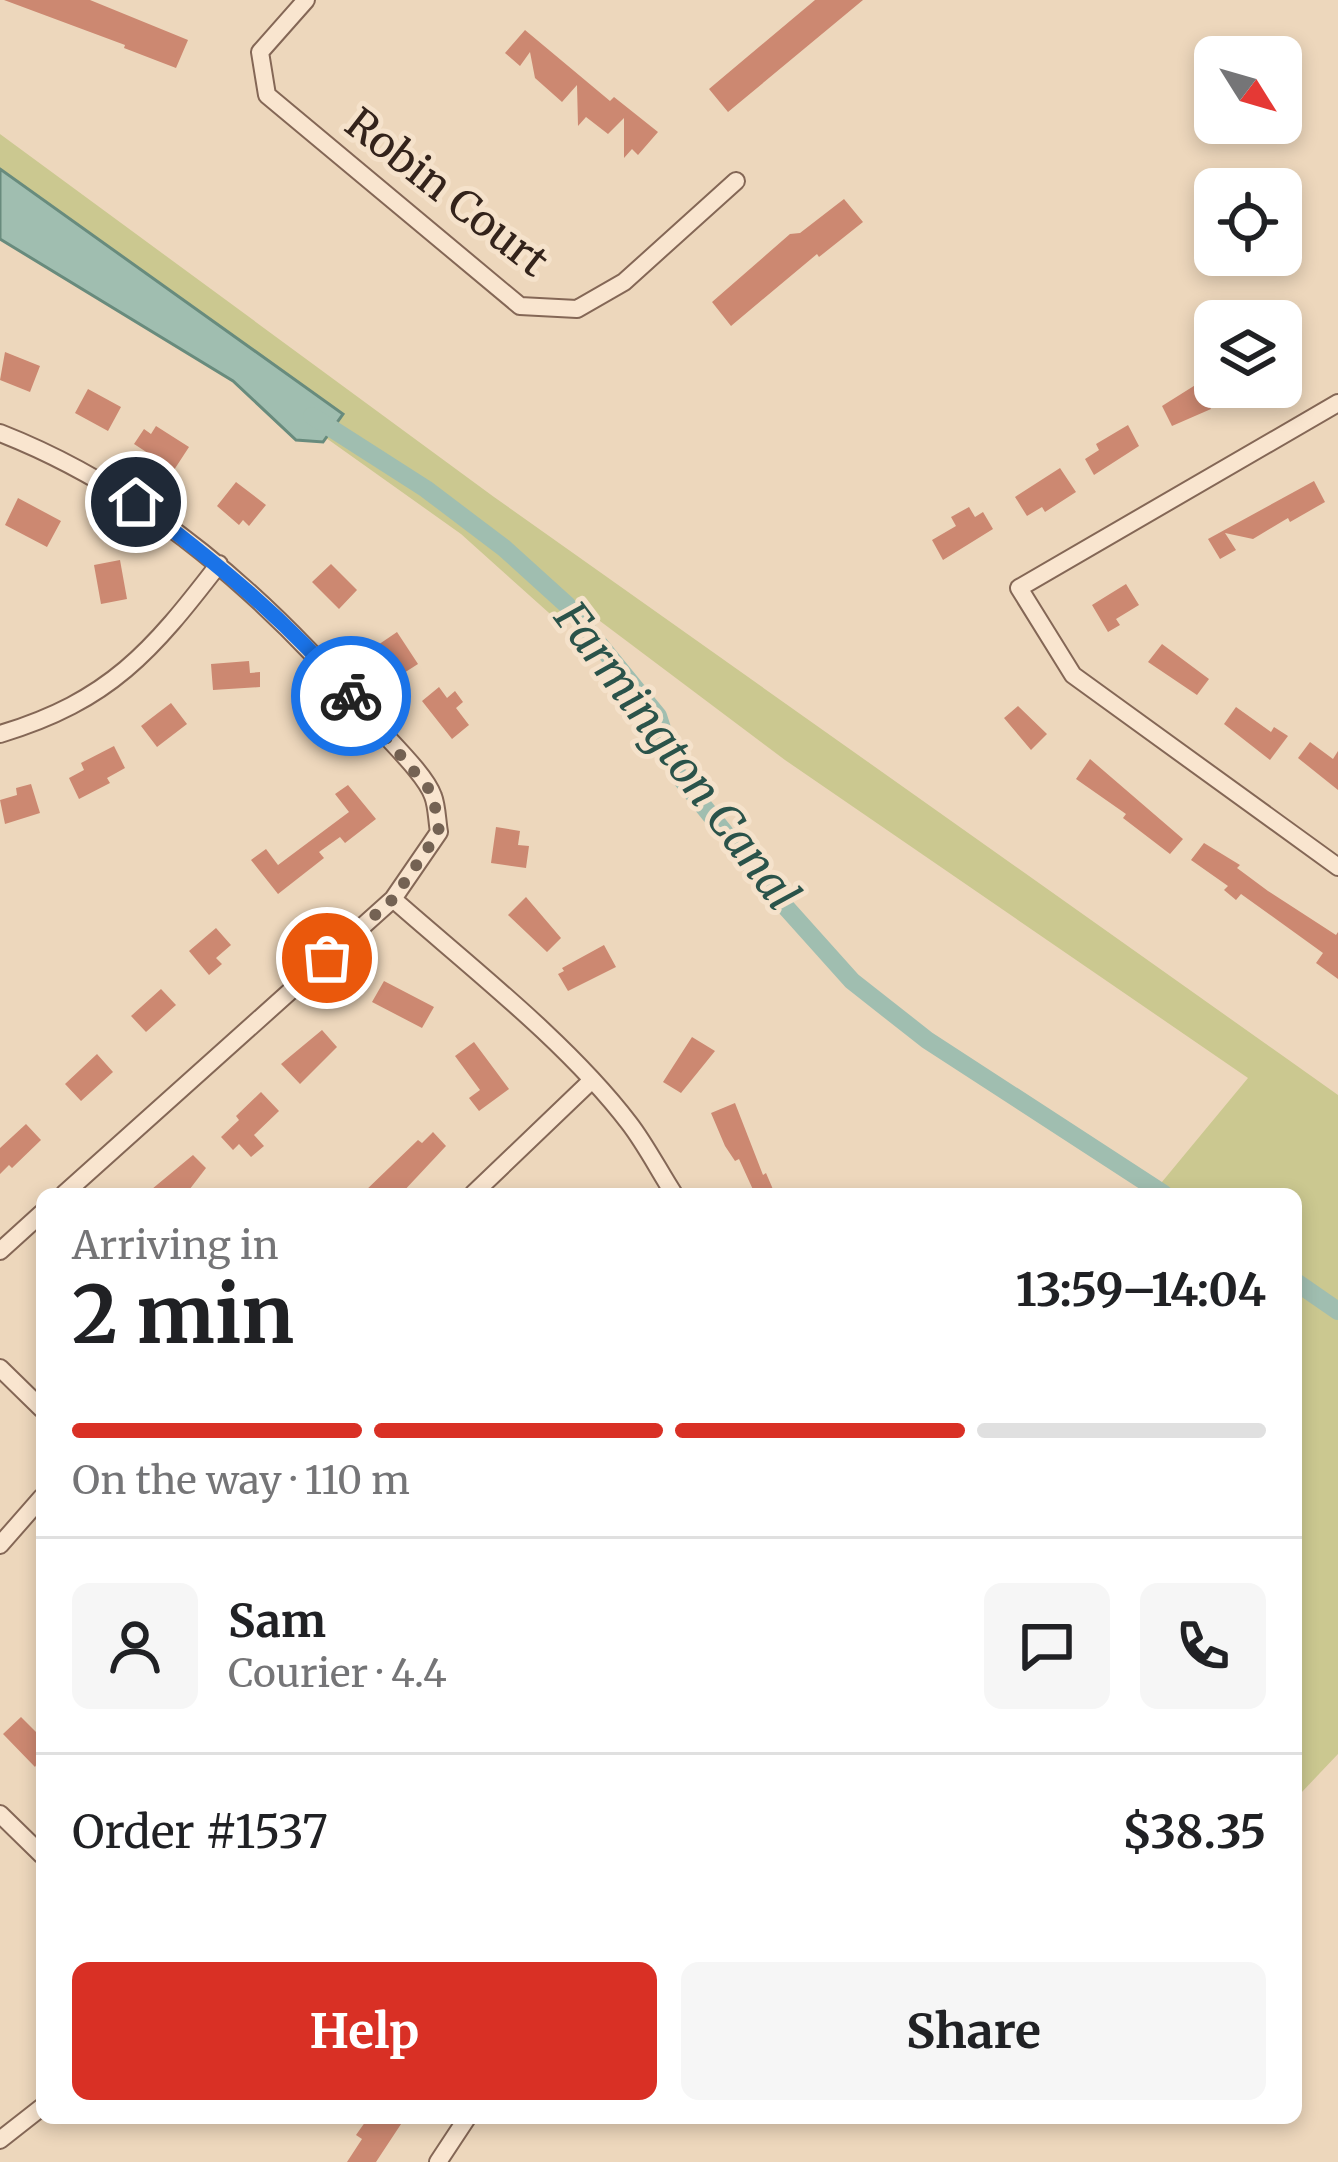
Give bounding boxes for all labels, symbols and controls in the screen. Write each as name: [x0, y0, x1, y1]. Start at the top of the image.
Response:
north arrow: [1194, 36, 1302, 144]
map controls: [1194, 36, 1302, 408]
street label: Robin Court: [335, 97, 559, 287]
button: locate: [1194, 168, 1302, 276]
button: layers: [1194, 300, 1302, 408]
pin: [85, 451, 187, 553]
icon: home: [103, 469, 169, 535]
water label: Farmington Canal: [542, 590, 811, 921]
courier: [291, 636, 411, 756]
icon: bike: [318, 663, 384, 729]
pin: [276, 907, 378, 1009]
icon: bag: [294, 925, 360, 991]
text: Arriving in: [72, 1221, 279, 1270]
text: 13:59–14:04: [1016, 1262, 1266, 1318]
text: 2 min: [72, 1266, 294, 1364]
text: On the way · 110 m: [72, 1456, 410, 1505]
button: person: [72, 1583, 198, 1709]
button: chat: [984, 1583, 1110, 1709]
button: phone: [1140, 1583, 1266, 1709]
text: Sam: [228, 1593, 326, 1649]
text: Courier · 4.4: [228, 1649, 447, 1698]
text: Order #1537: [72, 1804, 328, 1860]
text: $38.35: [1122, 1804, 1266, 1860]
button: Help: [72, 1962, 657, 2100]
button: Share: [681, 1962, 1266, 2100]

